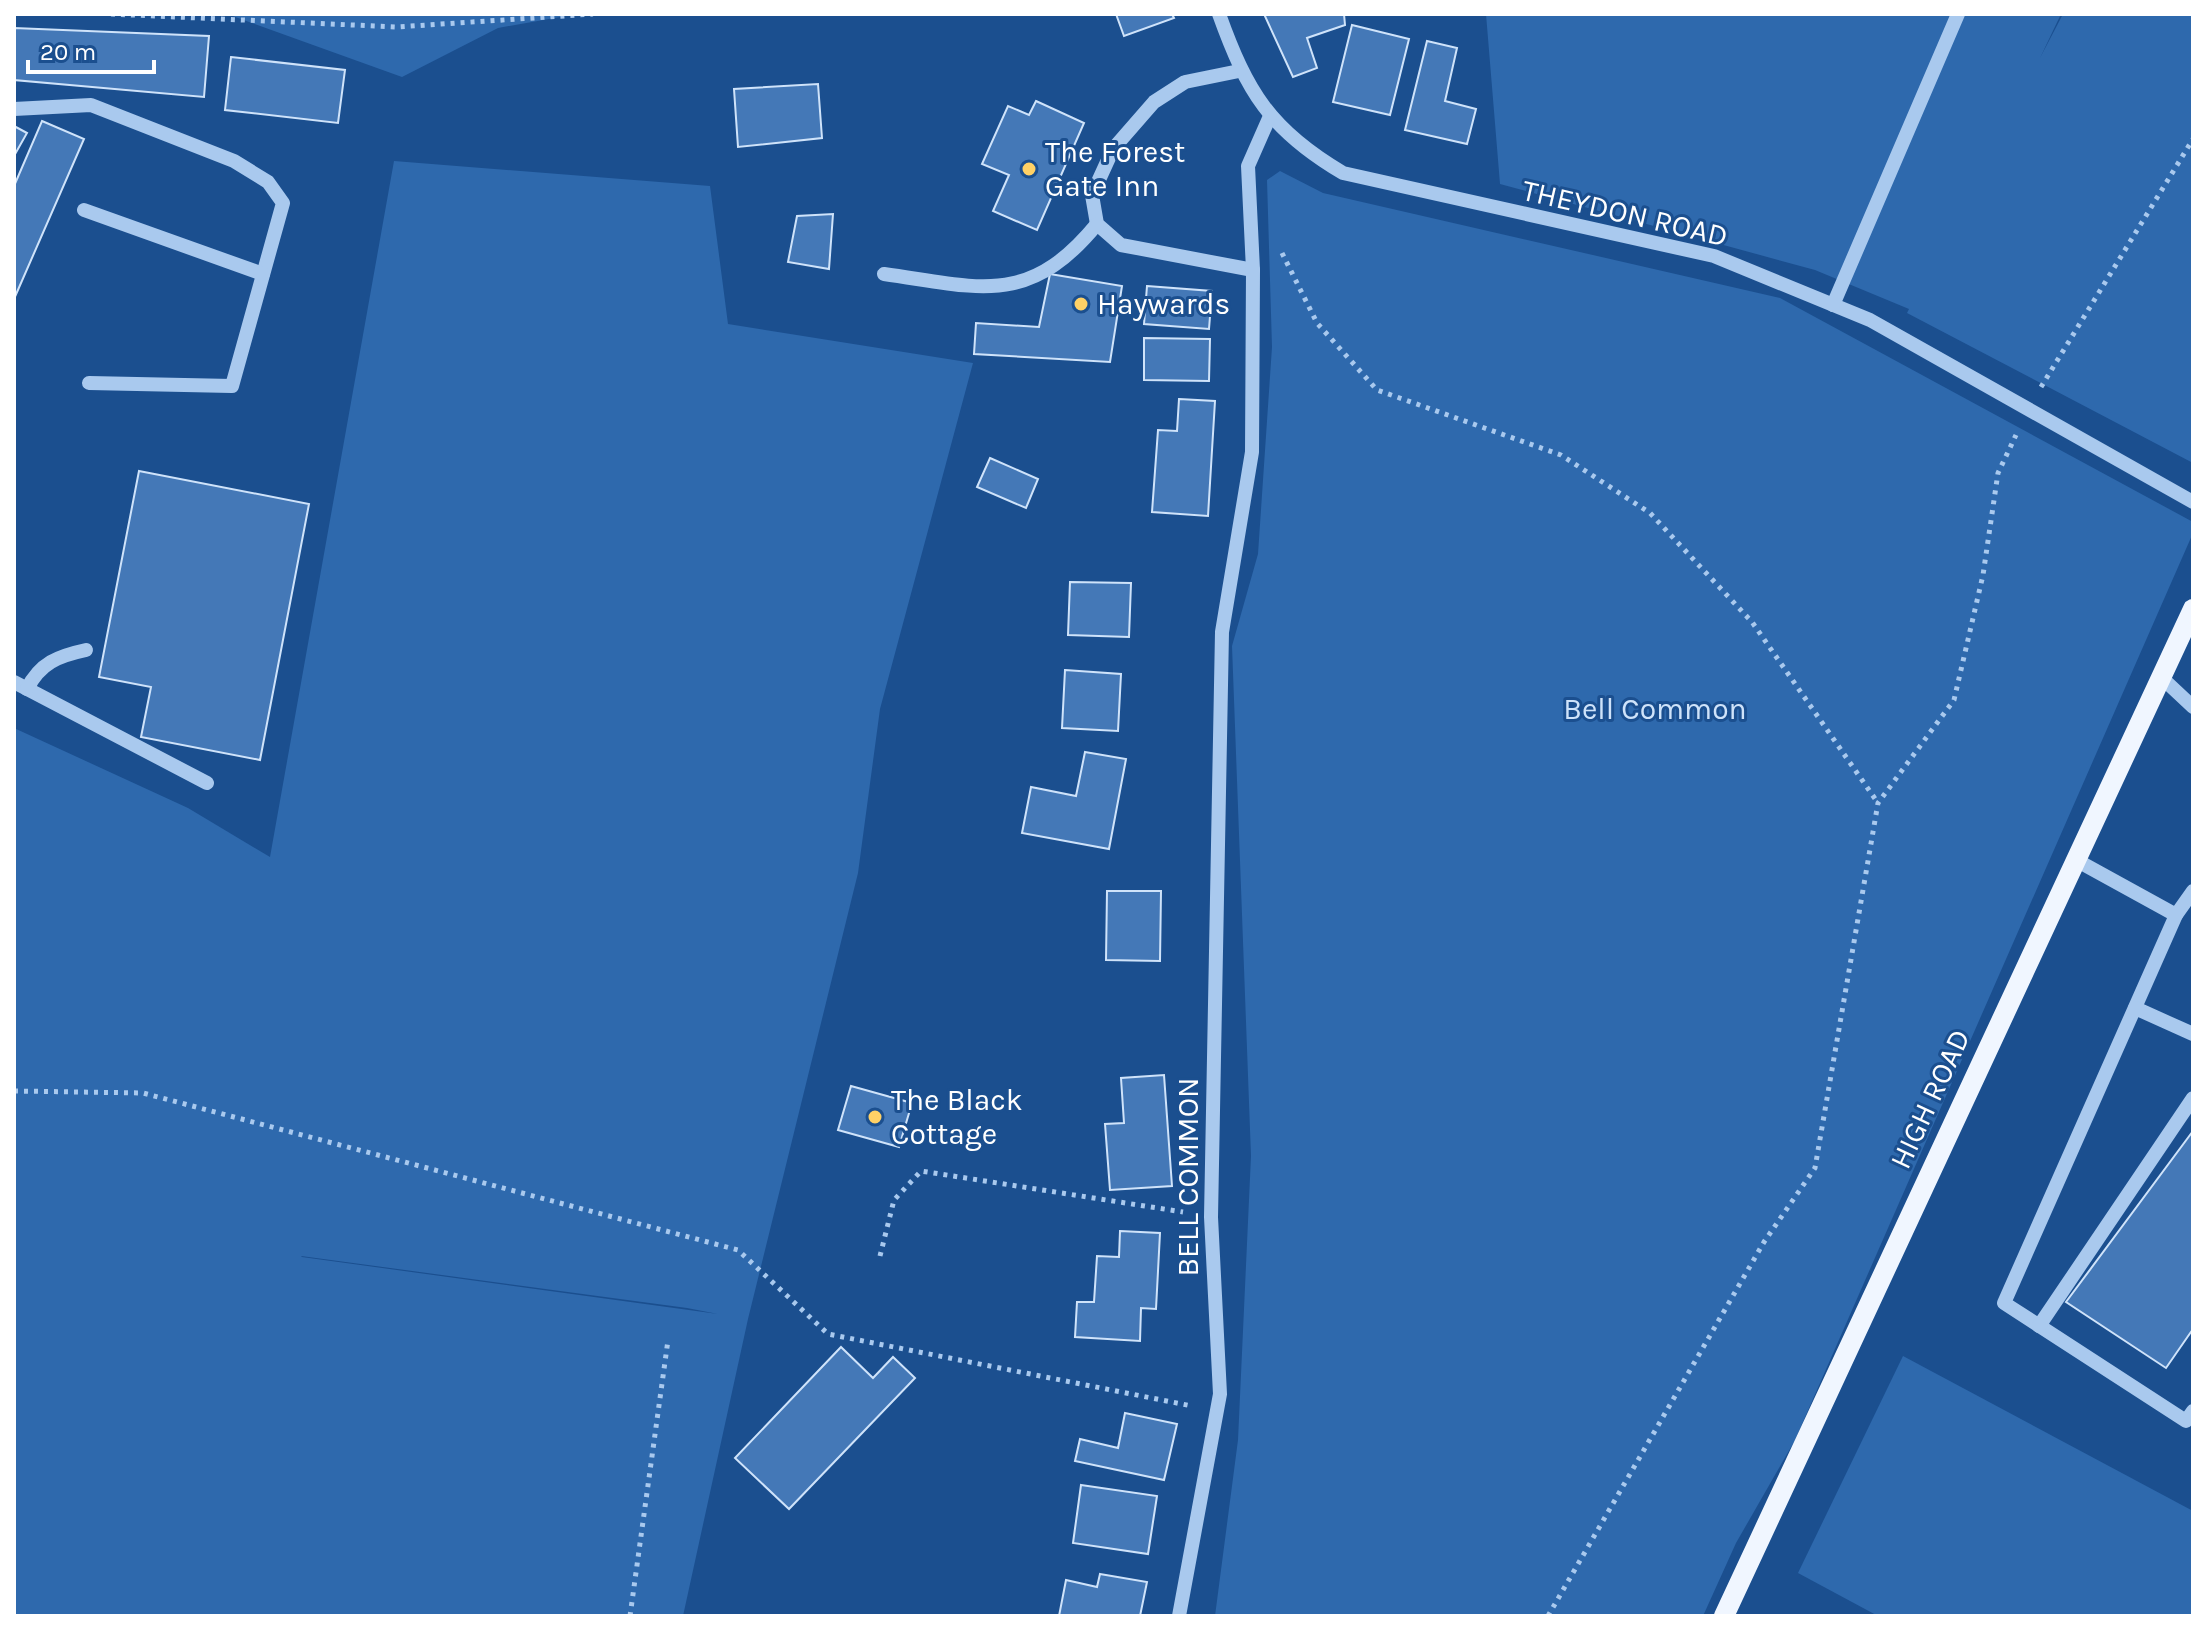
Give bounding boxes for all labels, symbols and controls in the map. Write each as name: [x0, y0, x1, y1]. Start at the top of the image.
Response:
scale bar: [28, 24, 154, 74]
text: 20 m: [40, 38, 96, 66]
place label: The Forest Gate Inn: [1045, 134, 1185, 204]
marker: The Forest Gate Inn: [1020, 160, 1038, 178]
street label: THEYDON ROAD: [1519, 172, 1731, 254]
place label: Haywards: [1097, 286, 1230, 322]
marker: Haywards: [1072, 295, 1090, 313]
park label: Bell Common: [1563, 691, 1747, 727]
street label: HIGH ROAD: [1882, 1024, 1978, 1174]
street label: BELL COMMON: [1170, 1077, 1206, 1277]
place label: The Black Cottage: [891, 1082, 1023, 1152]
marker: The Black Cottage: [866, 1108, 884, 1126]

